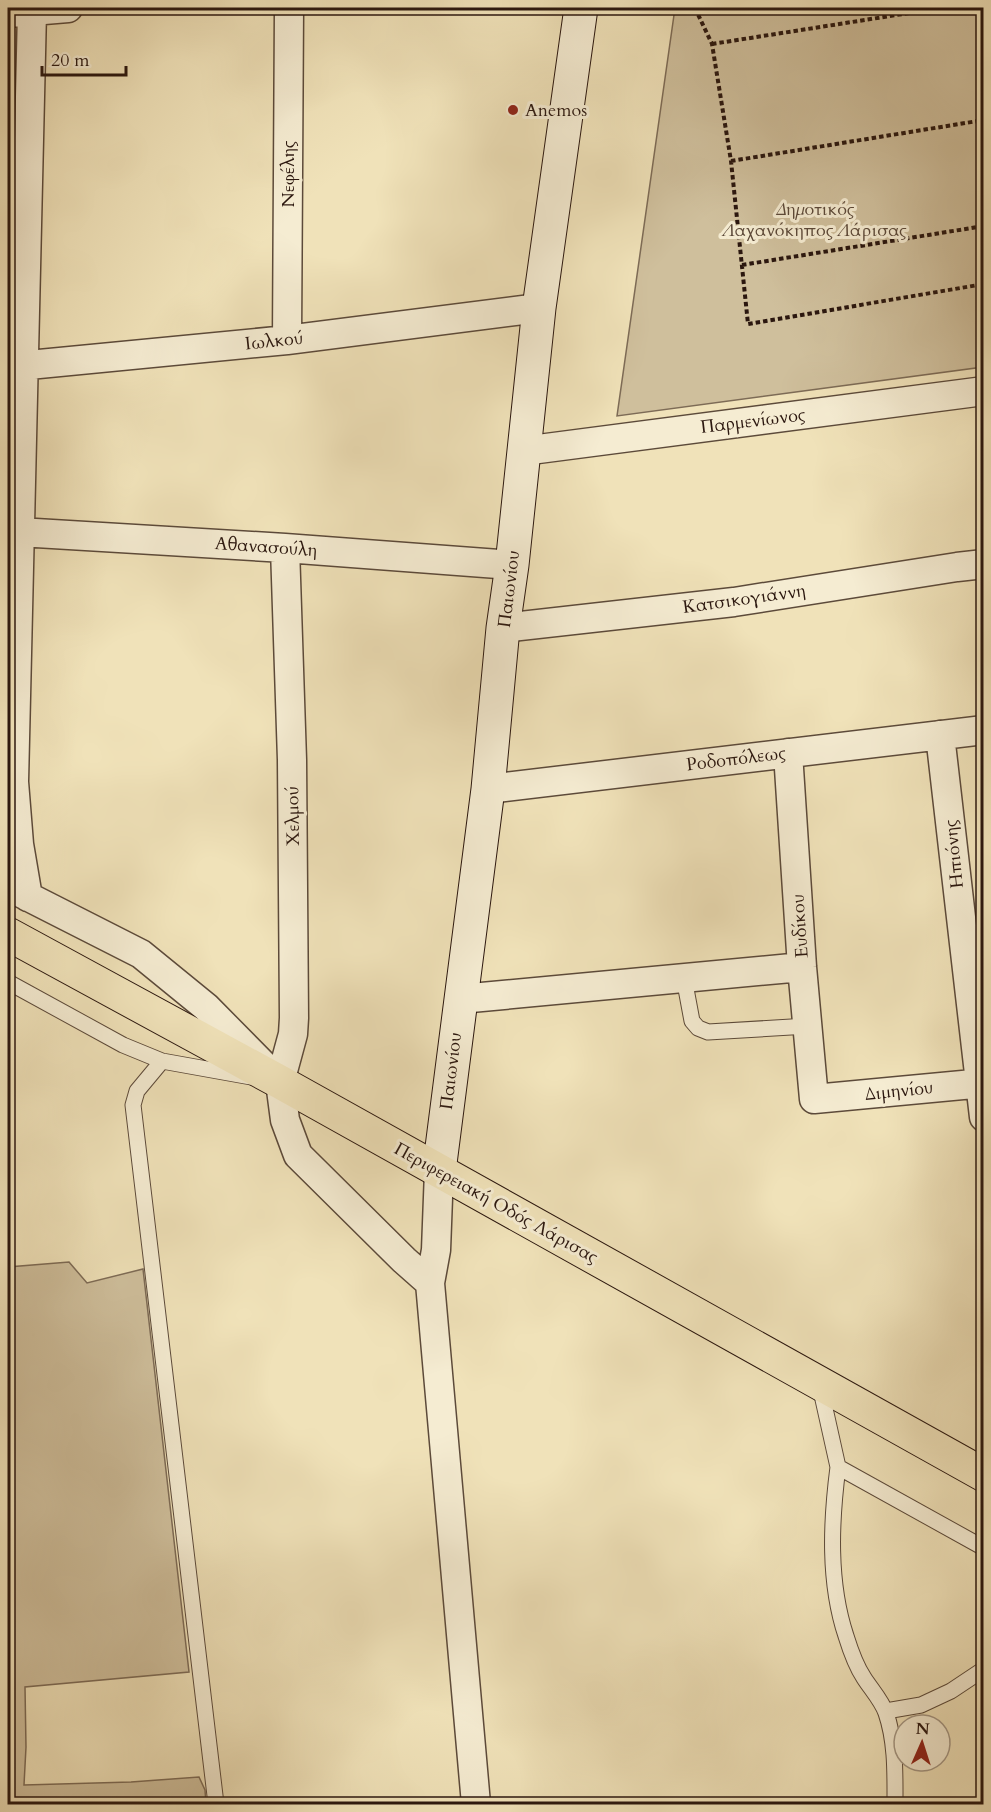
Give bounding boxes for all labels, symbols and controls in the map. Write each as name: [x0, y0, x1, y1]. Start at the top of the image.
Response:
scale bar: [42, 39, 126, 77]
text: 20 m: [51, 48, 90, 73]
place label: Anemos: [525, 98, 587, 123]
marker: Anemos: [506, 103, 520, 117]
street label: Νεφέλης: [276, 140, 301, 208]
park label: Δημοτικός Λαχανόκηπος Λάρισας: [721, 197, 907, 243]
street label: Ιωλκού: [244, 326, 304, 356]
street label: Παρμενίωνος: [699, 402, 807, 440]
street label: Αθανασούλη: [214, 531, 318, 563]
street label: Παιωνίου: [492, 549, 526, 629]
street label: Κατσικογιάννη: [681, 578, 807, 620]
street label: Ροδοπόλεως: [685, 740, 787, 778]
street label: Χελμού: [280, 786, 306, 846]
street label: Ηπιόνης: [938, 818, 970, 890]
street label: Ευδίκου: [785, 893, 815, 959]
street label: Παιωνίου: [434, 1031, 468, 1111]
street label: Διμηνίου: [864, 1075, 934, 1107]
street label: Περιφερειακή Οδός Λάρισας: [390, 1136, 603, 1270]
north arrow: [892, 1713, 952, 1773]
text: N: [915, 1718, 930, 1740]

